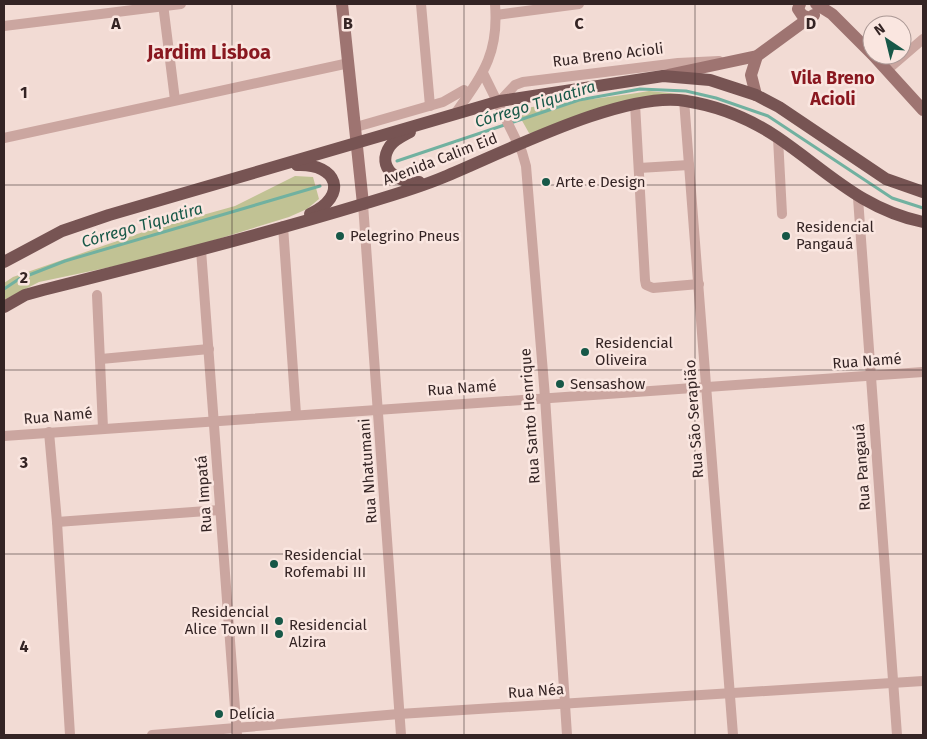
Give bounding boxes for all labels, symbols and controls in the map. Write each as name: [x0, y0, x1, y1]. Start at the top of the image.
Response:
text: A: [110, 14, 121, 33]
text: B: [343, 14, 353, 33]
text: C: [574, 14, 584, 33]
text: D: [806, 14, 816, 33]
north arrow: [862, 15, 912, 65]
text: N: [871, 20, 889, 39]
street label: Rua Breno Acioli: [552, 39, 664, 71]
district label: Jardim Lisboa: [146, 40, 271, 64]
district label: Vila Breno Acioli: [790, 67, 875, 110]
water label: Córrego Tiquatira: [472, 77, 598, 131]
text: 1: [20, 83, 28, 102]
street label: Avenida Calim Eid: [380, 129, 500, 189]
place label: Arte e Design: [556, 173, 646, 191]
marker: Arte e Design: [540, 176, 552, 188]
water label: Córrego Tiquatira: [79, 199, 205, 251]
place label: Residencial Pangauá: [796, 218, 875, 253]
place label: Pelegrino Pneus: [350, 227, 459, 245]
marker: Pelegrino Pneus: [334, 230, 346, 242]
marker: Residencial Pangauá: [780, 230, 792, 242]
text: 2: [20, 268, 28, 287]
place label: Residencial Oliveira: [595, 334, 674, 369]
marker: Residencial Oliveira: [579, 346, 591, 358]
street label: Rua Santo Henrique: [516, 348, 544, 484]
street label: Rua Namé: [832, 350, 902, 372]
street label: Rua São Serapião: [681, 359, 707, 479]
place label: Sensashow: [570, 375, 646, 393]
street label: Rua Namé: [427, 377, 497, 399]
marker: Sensashow: [554, 378, 566, 390]
street label: Rua Namé: [23, 404, 93, 428]
street label: Rua Nhatumani: [355, 418, 381, 524]
street label: Rua Pangauá: [850, 423, 874, 511]
text: 3: [19, 453, 28, 472]
street label: Rua Impatá: [192, 455, 216, 533]
place label: Residencial Rofemabi III: [284, 546, 366, 581]
marker: Residencial Rofemabi III: [268, 558, 280, 570]
place label: Residencial Alice Town II: [185, 603, 270, 638]
marker: Residencial Alice Town II: [273, 615, 285, 627]
place label: Residencial Alzira: [289, 616, 368, 651]
marker: Residencial Alzira: [273, 628, 285, 640]
text: 4: [19, 637, 29, 656]
street label: Rua Néa: [507, 680, 565, 702]
place label: Delícia: [229, 705, 275, 723]
marker: Delícia: [213, 708, 225, 720]

